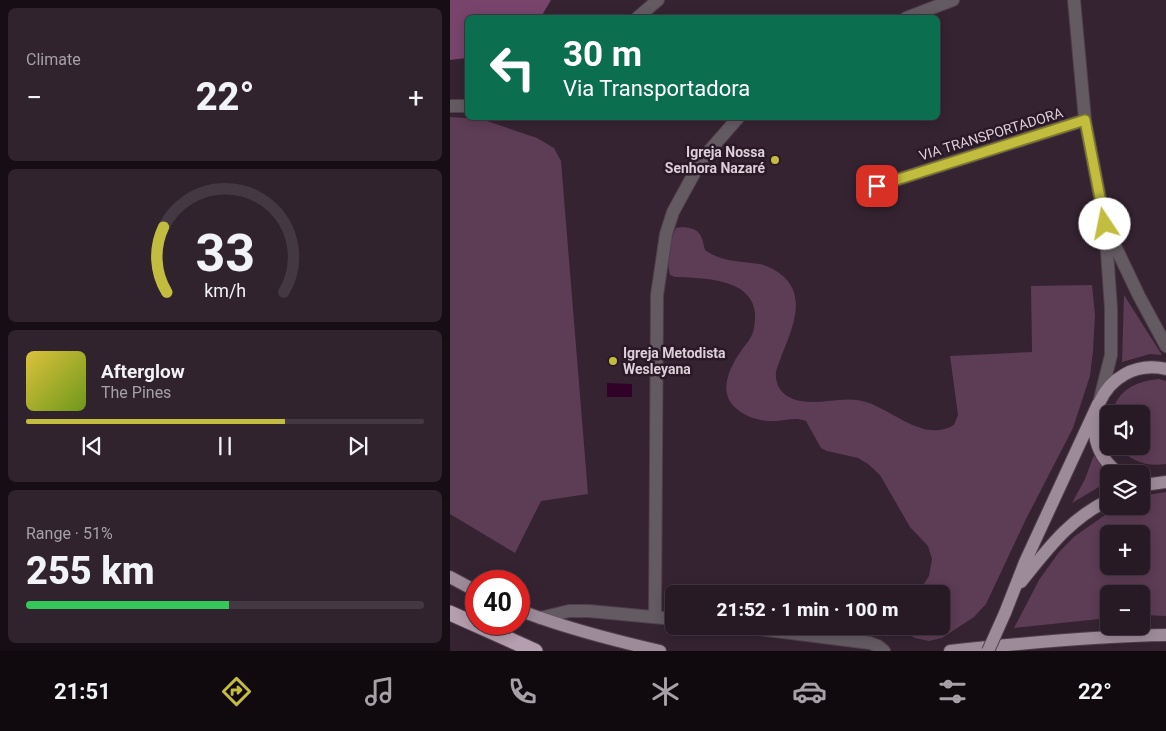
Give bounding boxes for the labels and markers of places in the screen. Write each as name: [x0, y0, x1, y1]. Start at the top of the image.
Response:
place label: Igreja Nossa Senhora Nazaré: [665, 144, 766, 176]
marker: Igreja Nossa Senhora Nazaré: [769, 154, 781, 166]
pin: [856, 165, 898, 207]
place label: Igreja Metodista Wesleyana: [623, 345, 726, 377]
marker: Igreja Metodista Wesleyana: [607, 355, 619, 367]

